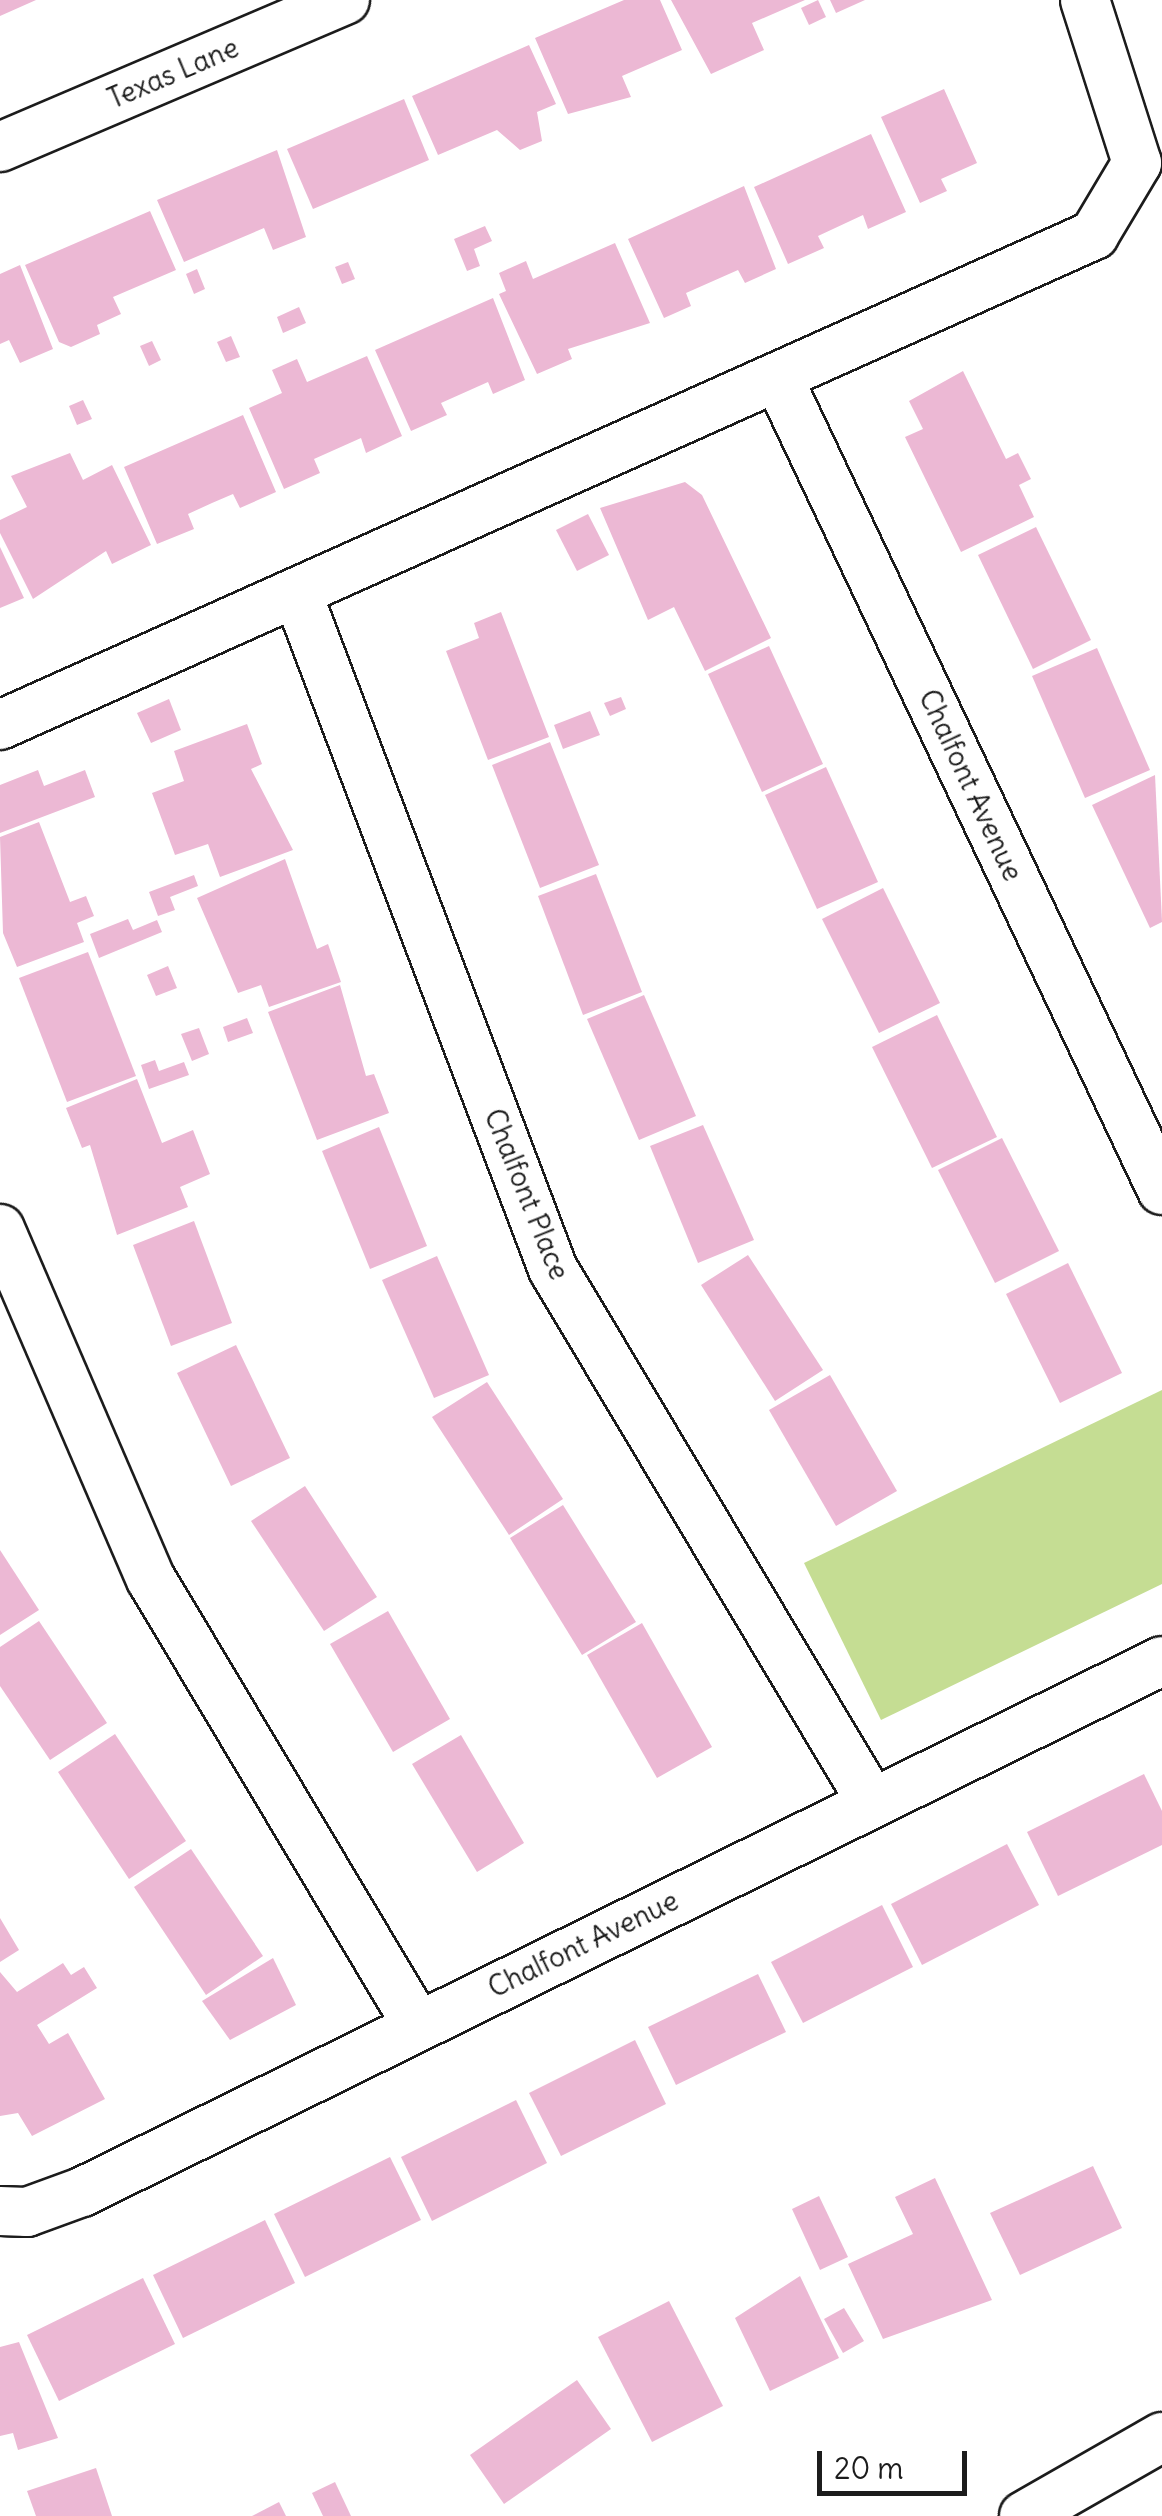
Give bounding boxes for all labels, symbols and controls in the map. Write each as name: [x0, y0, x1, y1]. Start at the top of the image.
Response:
street label: Texas Lane: [103, 30, 243, 116]
street label: Chalfont Avenue: [912, 684, 1030, 886]
street label: Chalfont Place: [477, 1104, 577, 1284]
street label: Chalfont Avenue: [482, 1883, 684, 2005]
scale bar: [822, 2431, 972, 2493]
text: 20 m: [834, 2449, 904, 2487]

